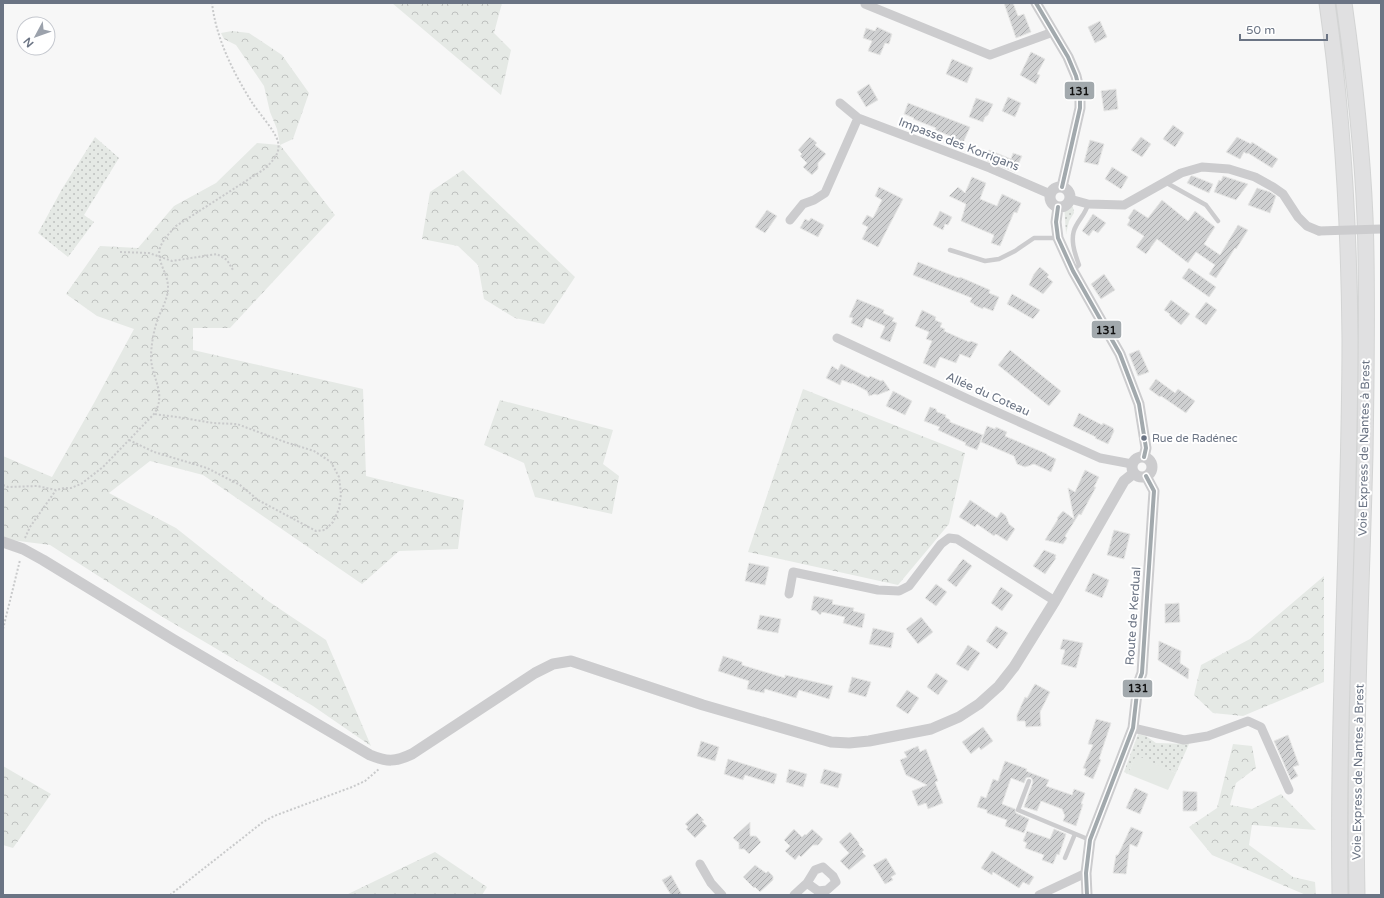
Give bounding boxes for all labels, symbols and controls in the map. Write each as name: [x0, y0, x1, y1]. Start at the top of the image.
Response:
north arrow: [16, 16, 56, 56]
scale bar: [1240, 16, 1327, 42]
text: 50 m: [1246, 23, 1275, 37]
text: N: [21, 35, 37, 50]
line badge: 131: [1064, 81, 1095, 100]
text: 131: [1069, 85, 1089, 98]
street label: Impasse des Korrigans: [897, 114, 1022, 174]
line badge: 131: [1091, 320, 1122, 339]
text: 131: [1096, 324, 1116, 337]
street label: Voie Express de Nantes à Brest: [1355, 359, 1373, 536]
street label: Allée du Coteau: [944, 369, 1032, 419]
place label: Rue de Radénec: [1152, 432, 1238, 445]
marker: Rue de Radénec: [1139, 433, 1149, 443]
street label: Route de Kerdual: [1123, 566, 1143, 666]
line badge: 131: [1122, 679, 1153, 698]
text: 131: [1128, 682, 1148, 695]
street label: Voie Express de Nantes à Brest: [1349, 683, 1367, 860]

